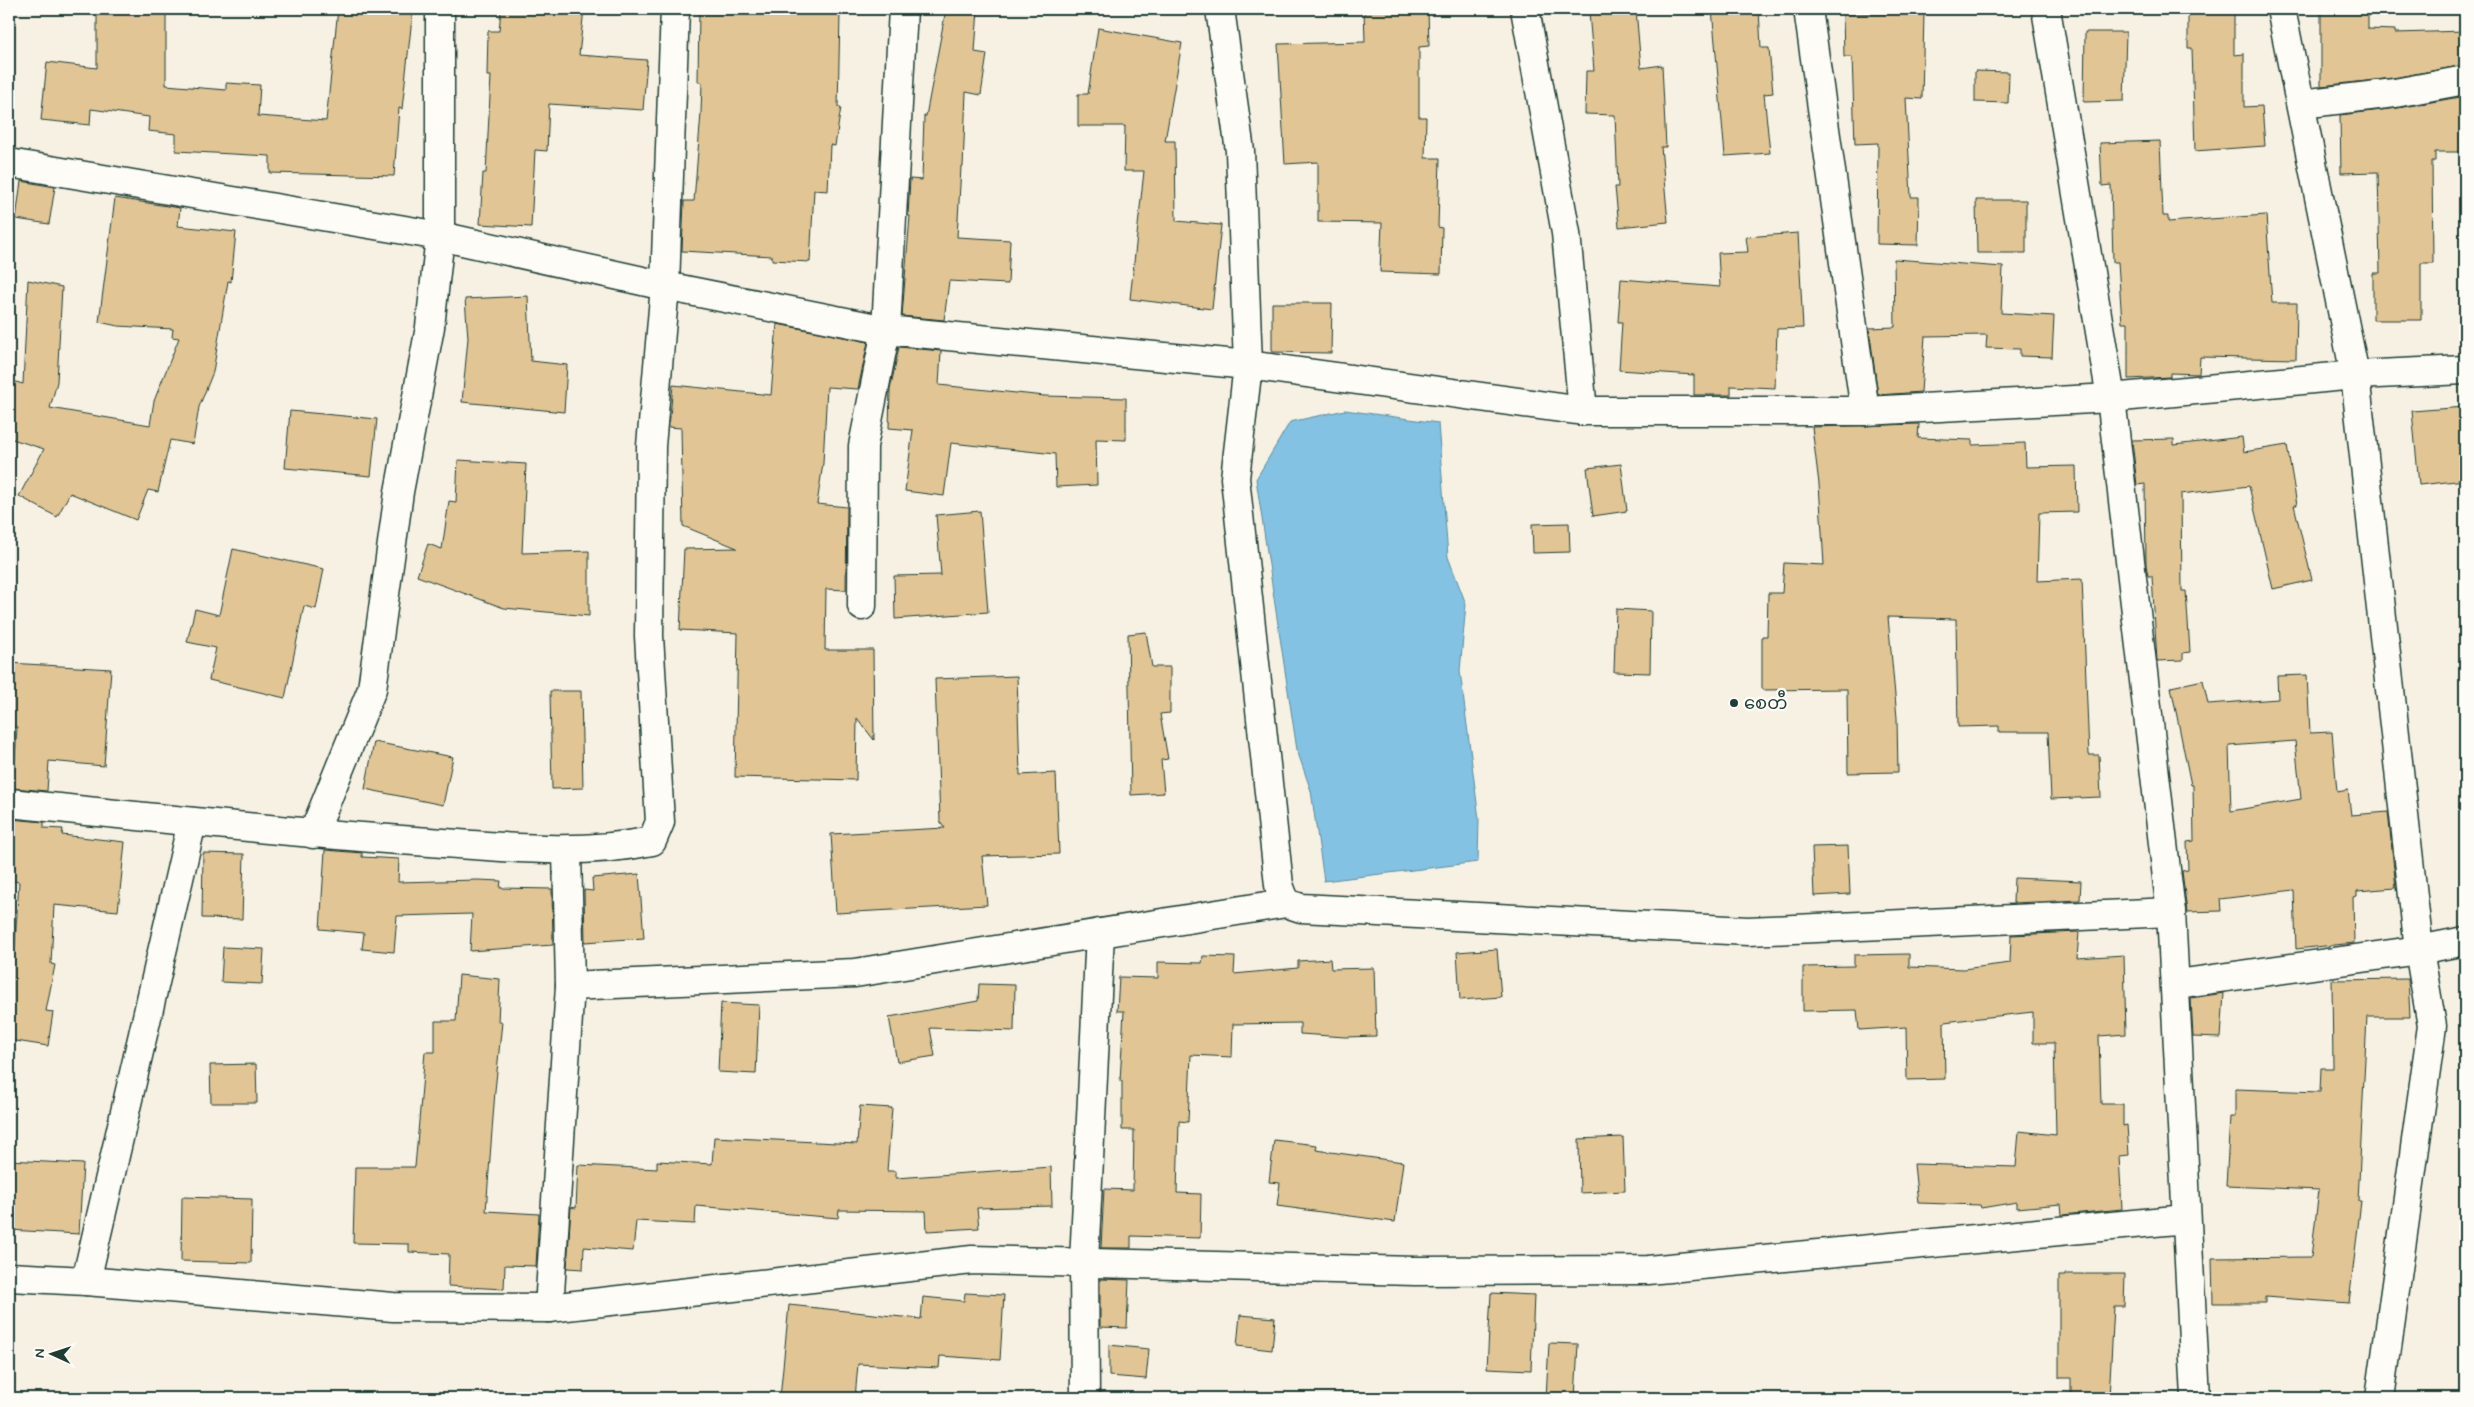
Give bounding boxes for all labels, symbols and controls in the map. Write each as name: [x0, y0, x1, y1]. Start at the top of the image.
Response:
place label: စေတီ: [1744, 689, 1788, 716]
marker: စေတီ: [1728, 697, 1740, 709]
north arrow: [28, 1330, 78, 1380]
text: N: [31, 1348, 49, 1359]

